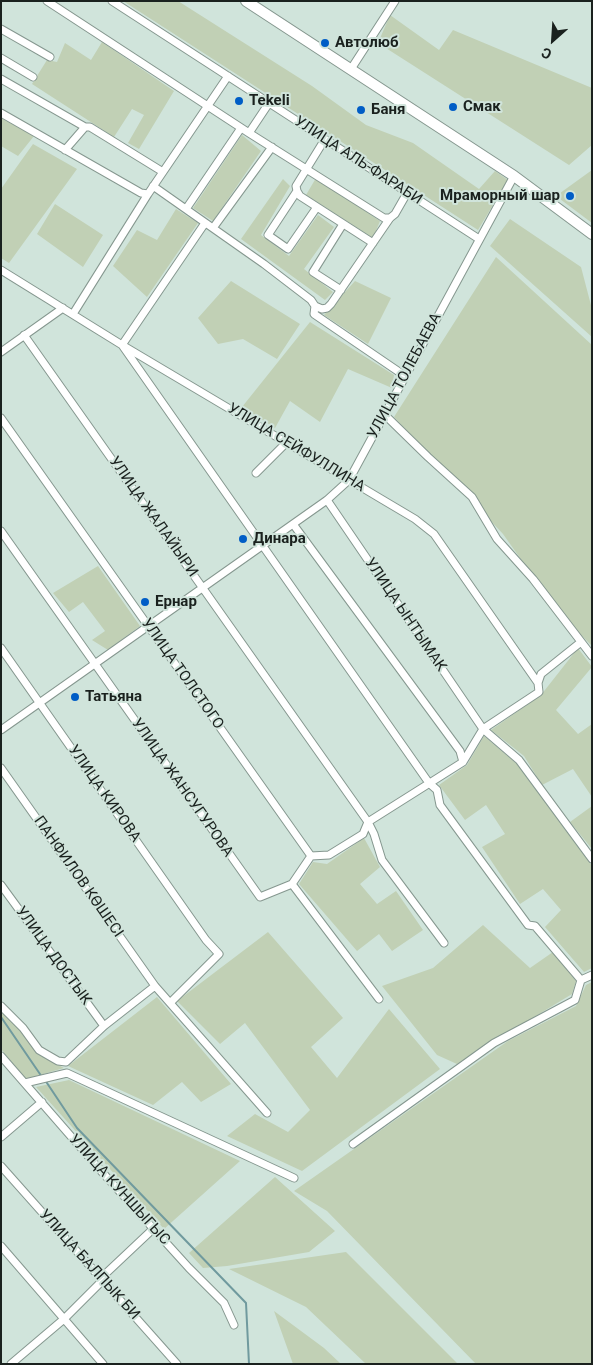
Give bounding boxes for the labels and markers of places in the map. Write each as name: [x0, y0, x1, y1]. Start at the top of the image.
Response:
place label: Автолюб: [335, 34, 398, 52]
marker: Автолюб: [319, 37, 331, 49]
place label: Tekeli: [249, 92, 290, 110]
marker: Tekeli: [233, 95, 245, 107]
place label: Смак: [463, 98, 501, 116]
place label: Баня: [371, 101, 405, 119]
marker: Смак: [447, 101, 459, 113]
marker: Баня: [355, 104, 367, 116]
place label: Мраморный шар: [440, 187, 560, 205]
marker: Мраморный шар: [564, 190, 576, 202]
place label: Динара: [253, 530, 306, 548]
marker: Динара: [237, 533, 249, 545]
place label: Ернар: [155, 593, 197, 611]
marker: Ернар: [139, 596, 151, 608]
place label: Татьяна: [85, 688, 142, 706]
marker: Татьяна: [69, 691, 81, 703]

